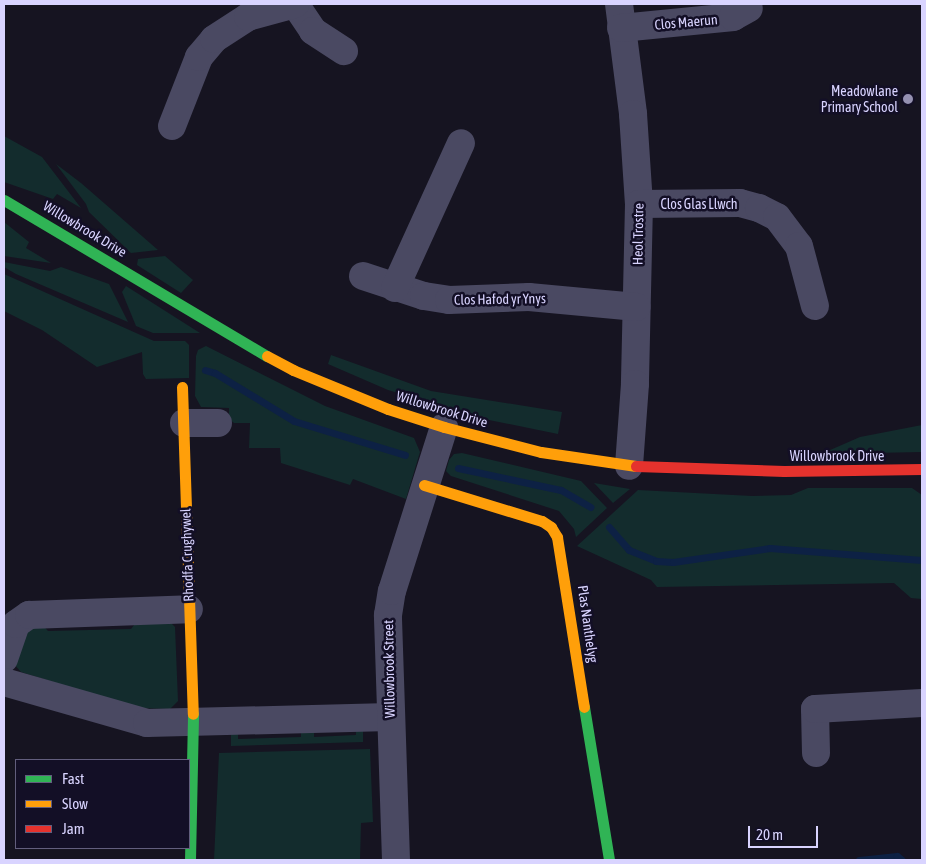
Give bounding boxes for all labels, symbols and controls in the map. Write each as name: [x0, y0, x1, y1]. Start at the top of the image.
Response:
street label: Clos Maerun: [654, 11, 718, 33]
place label: Meadowlane Primary School: [821, 83, 898, 115]
marker: Meadowlane Primary School: [902, 93, 914, 105]
street label: Clos Glas Llwch: [661, 196, 737, 212]
street label: Willowbrook Drive: [40, 197, 130, 261]
street label: Heol Trostre: [629, 203, 647, 265]
street label: Clos Hafod yr Ynys: [454, 290, 546, 308]
street label: Willowbrook Drive: [394, 387, 490, 431]
street label: Willowbrook Drive: [790, 448, 884, 464]
street label: Rhodfa Crughywel: [177, 508, 197, 602]
street label: Plas Nanthelyg: [574, 584, 602, 664]
street label: Willowbrook Street: [380, 620, 398, 718]
legend: [15, 759, 190, 849]
text: Fast: [62, 770, 84, 787]
text: Slow: [62, 795, 88, 812]
scale bar: [751, 816, 821, 848]
text: Jam: [62, 820, 85, 837]
text: 20 m: [756, 826, 783, 843]

